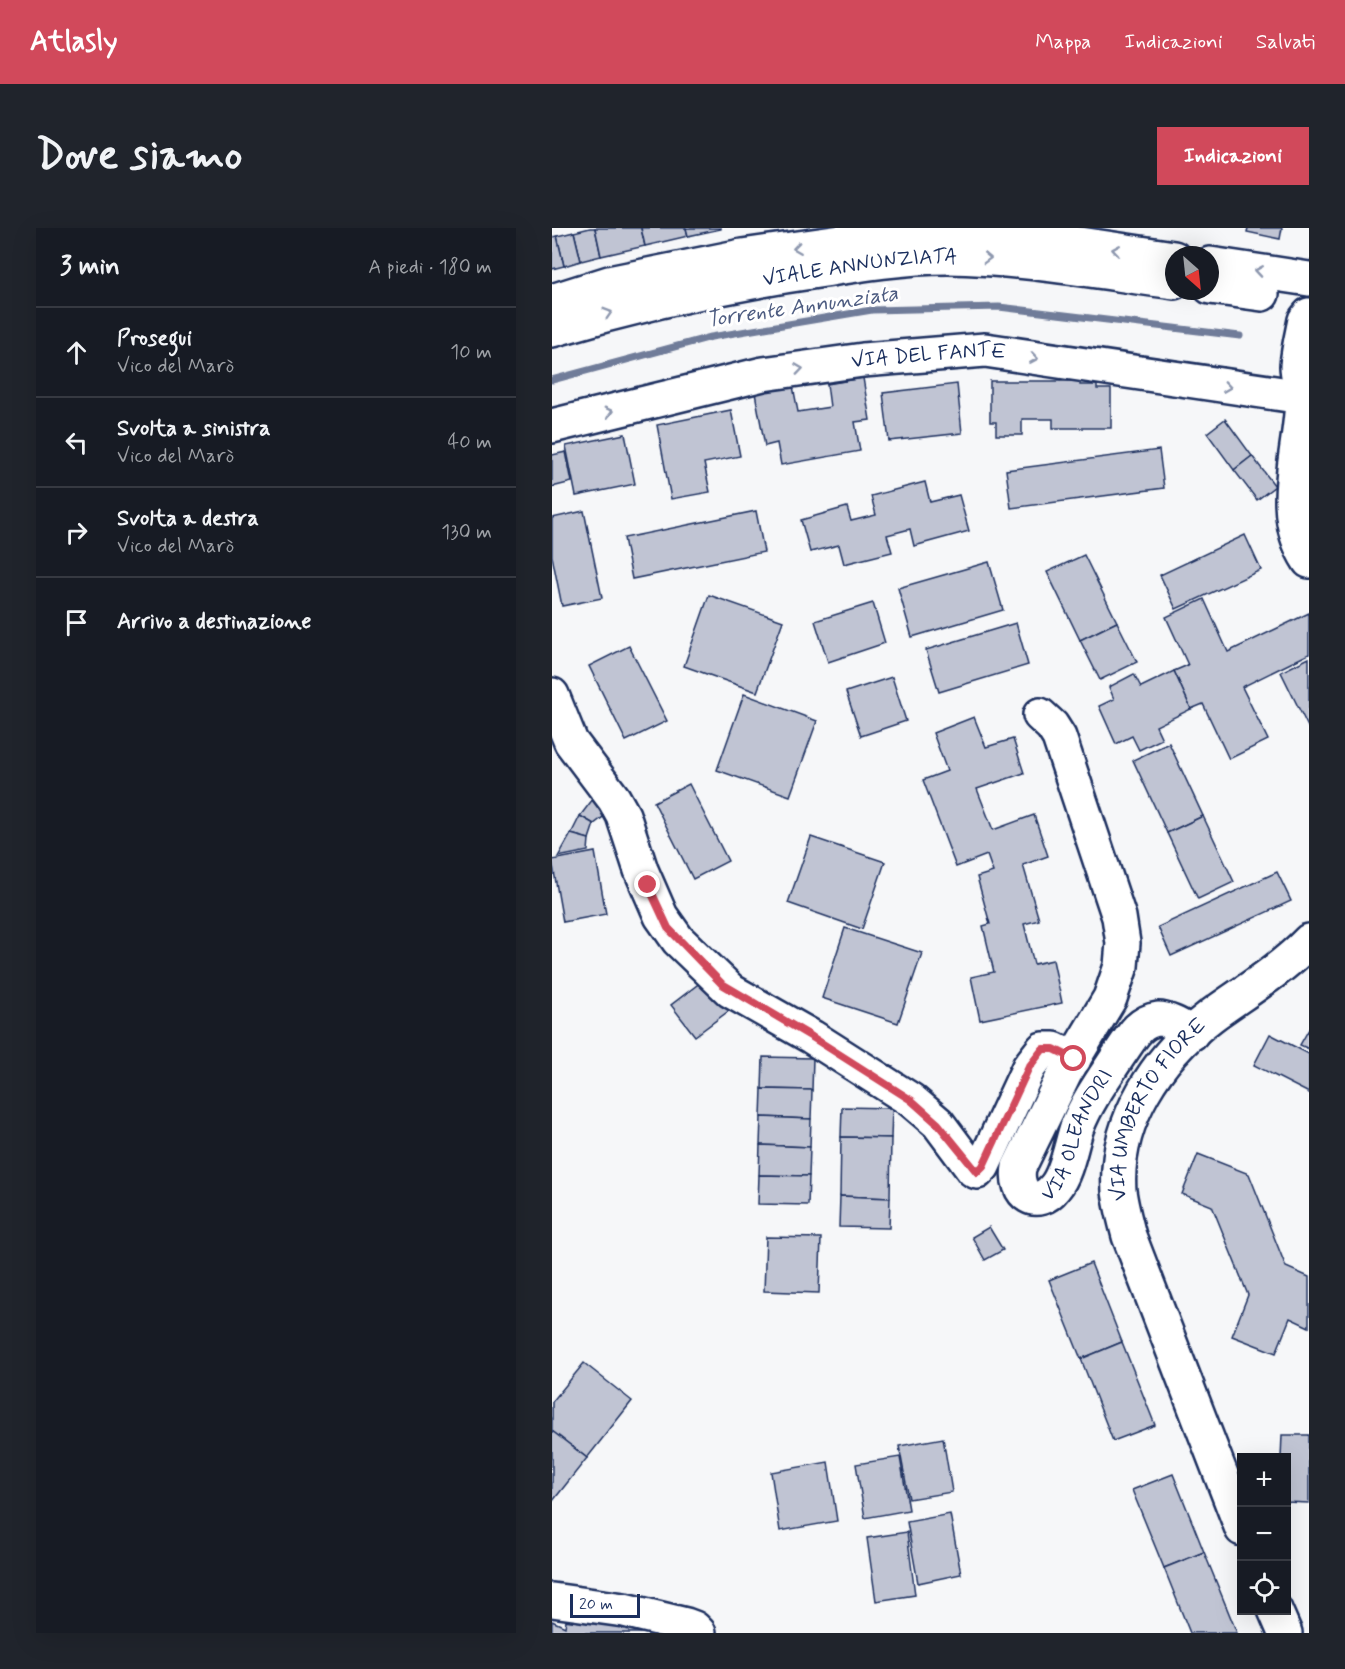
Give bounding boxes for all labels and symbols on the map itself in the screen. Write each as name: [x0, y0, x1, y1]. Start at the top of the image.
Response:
one-way arrow: [793, 242, 802, 254]
street label: VIALE ANNUNZIATA: [761, 243, 958, 294]
one-way arrow: [1112, 244, 1121, 256]
north arrow: [1165, 246, 1219, 300]
one-way arrow: [982, 252, 991, 265]
one-way arrow: [1255, 266, 1264, 278]
water label: Torrente Annunziata: [704, 280, 900, 334]
one-way arrow: [602, 308, 613, 320]
street label: VIA DEL FANTE: [849, 336, 1008, 375]
one-way arrow: [1030, 351, 1039, 363]
one-way arrow: [794, 364, 803, 376]
one-way arrow: [1222, 380, 1232, 392]
one-way arrow: [603, 406, 613, 419]
route end: [634, 871, 660, 897]
street label: VIA UMBERTO FIORE: [1105, 1012, 1212, 1203]
route start: [1060, 1045, 1086, 1071]
street label: VIA OLEANDRI: [1035, 1064, 1120, 1208]
scale bar: [570, 1591, 640, 1618]

